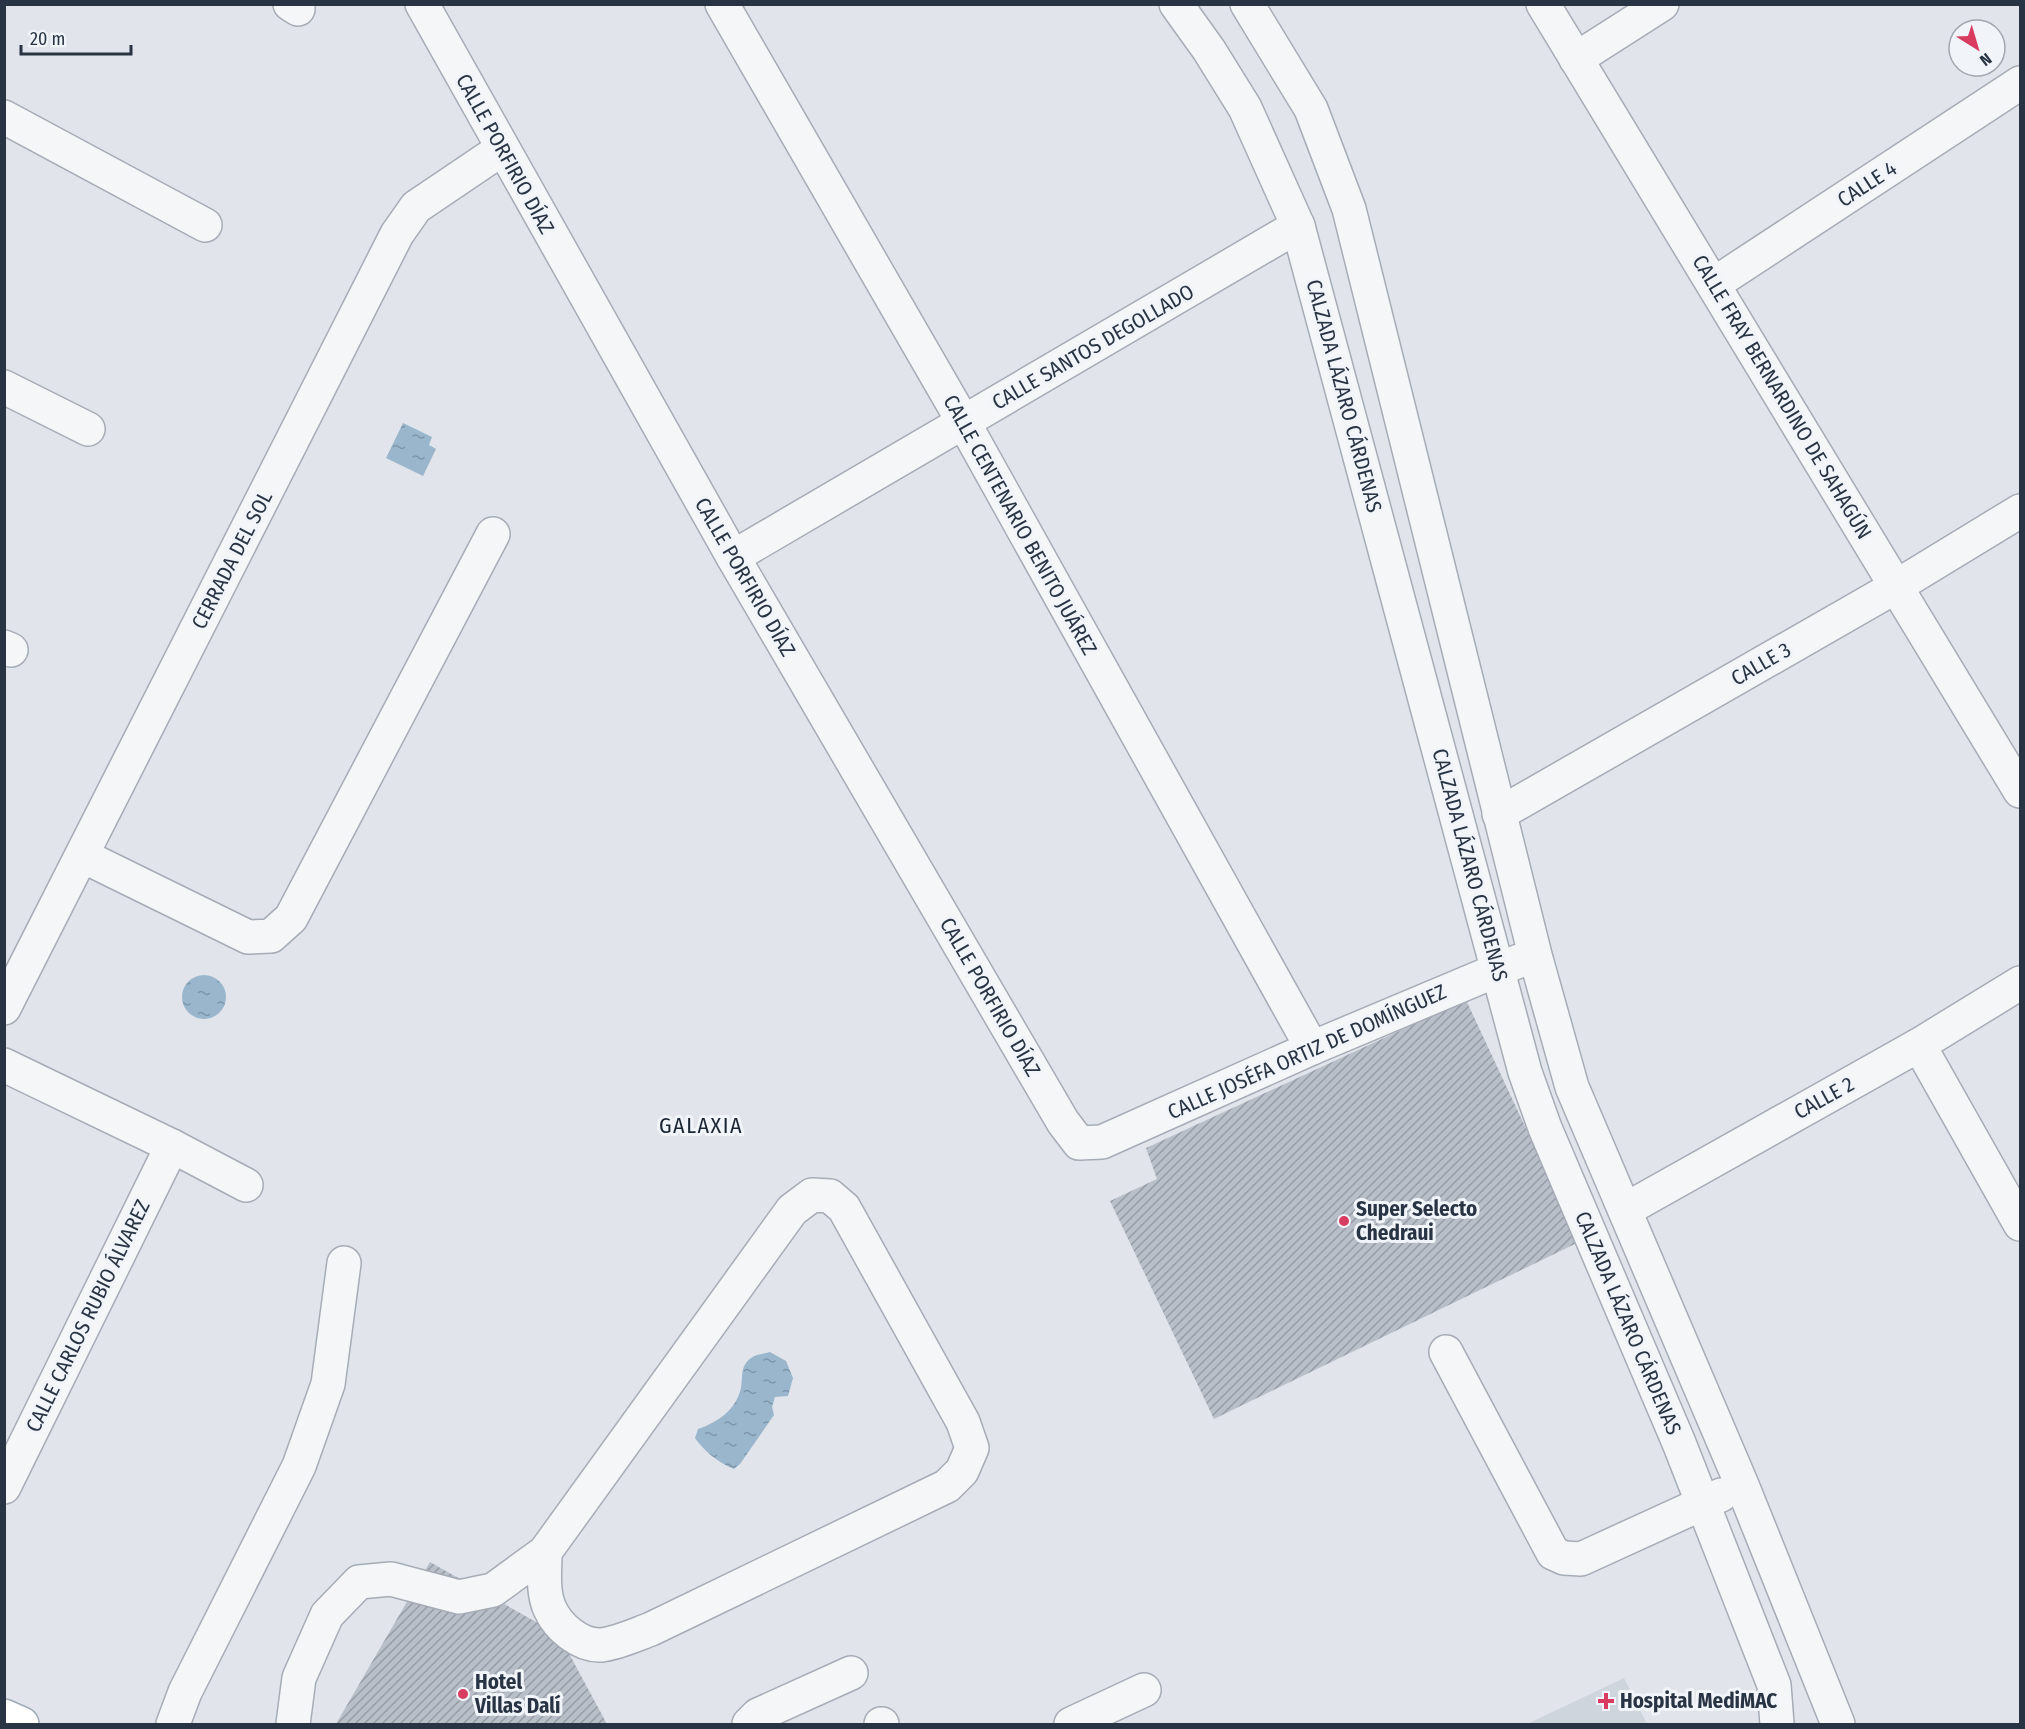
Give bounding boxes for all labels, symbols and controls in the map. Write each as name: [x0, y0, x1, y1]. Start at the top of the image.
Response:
scale bar: [21, 18, 130, 56]
north arrow: [1947, 18, 2007, 78]
text: 20 m: [30, 28, 65, 50]
text: N: [1976, 49, 1995, 70]
street label: CALLE PORFIRIO DÍAZ: [450, 69, 560, 239]
street label: CALLE 4: [1833, 155, 1901, 213]
street label: CALLE FRAY BERNARDINO DE SAHAGÚN: [1687, 250, 1877, 544]
street label: CALZADA LÁZARO CÁRDENAS: [1300, 277, 1388, 515]
street label: CALLE SANTOS DEGOLLADO: [987, 279, 1199, 415]
street label: CALLE CENTENARIO BENITO JUÁREZ: [937, 390, 1103, 660]
street label: CERRADA DEL SOL: [186, 486, 278, 633]
street label: CALLE PORFIRIO DÍAZ: [689, 493, 801, 661]
street label: CALLE 3: [1727, 637, 1795, 691]
street label: CALZADA LÁZARO CÁRDENAS: [1426, 746, 1514, 984]
street label: CALLE PORFIRIO DÍAZ: [934, 913, 1046, 1081]
street label: CALLE JOSÉFA ORTIZ DE DOMÍNGUEZ: [1164, 979, 1450, 1125]
street label: CALLE 2: [1790, 1071, 1858, 1125]
district label: GALAXIA: [659, 1112, 743, 1139]
street label: CALLE CARLOS RUBIO ÁLVAREZ: [20, 1196, 156, 1436]
place label: Super Selecto Chedraui: [1356, 1196, 1477, 1246]
street label: CALZADA LÁZARO CÁRDENAS: [1569, 1207, 1687, 1439]
marker: Super Selecto Chedraui: [1337, 1214, 1351, 1228]
place label: Hotel Villas Dalí: [474, 1669, 561, 1719]
marker: Hotel Villas Dalí: [456, 1687, 470, 1701]
place label: Hospital MediMAC: [1620, 1688, 1777, 1714]
marker: Hospital MediMAC: [1597, 1692, 1615, 1710]

